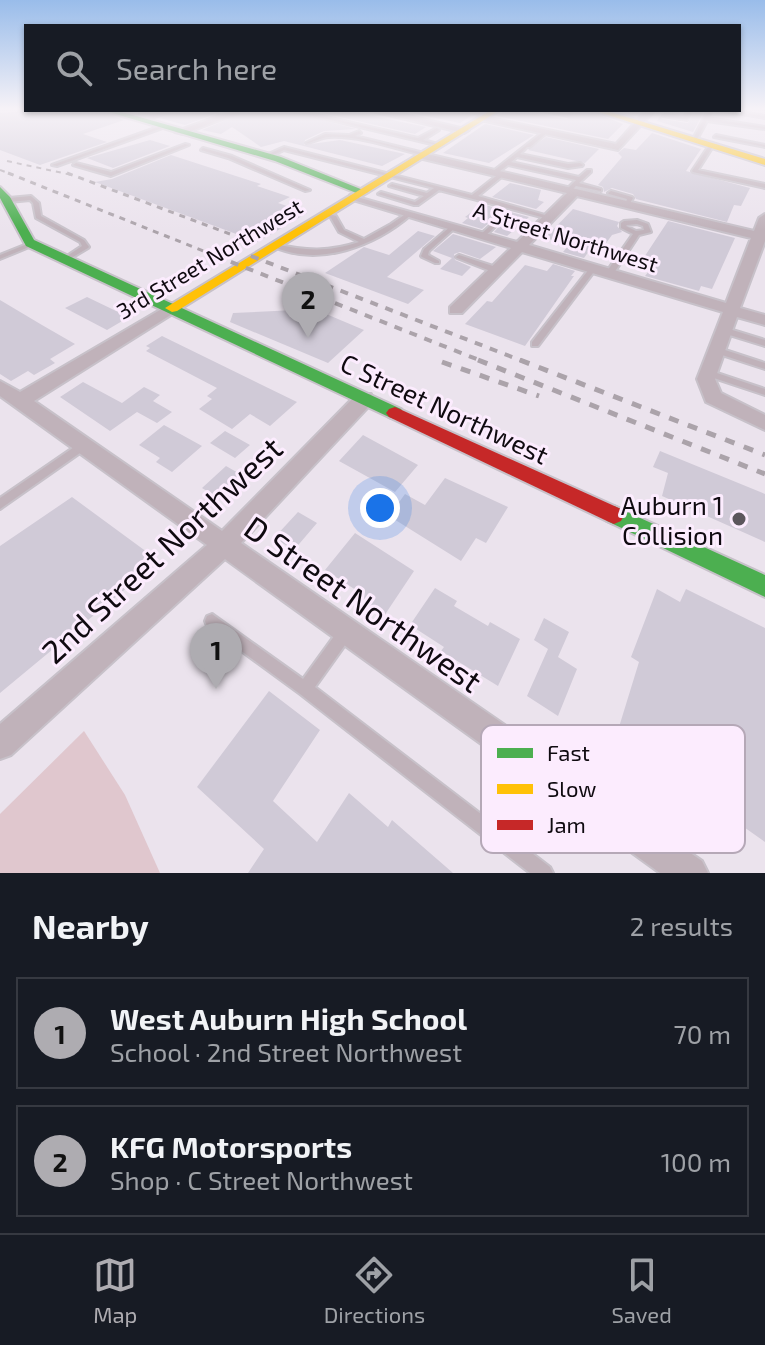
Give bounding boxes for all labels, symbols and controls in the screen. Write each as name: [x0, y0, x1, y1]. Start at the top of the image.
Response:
search box: [24, 24, 741, 112]
icon: search: [52, 46, 96, 90]
text: Search here: [116, 50, 277, 86]
street label: 3rd Street Northwest: [112, 192, 306, 324]
street label: A Street Northwest: [471, 196, 661, 276]
pin: 2: [282, 272, 334, 338]
street label: C Street Northwest: [336, 346, 554, 470]
street label: 2nd Street Northwest: [33, 428, 289, 670]
your location: [360, 488, 400, 528]
place label: Auburn 1 Collision: [621, 489, 723, 550]
street label: D Street Northwest: [238, 507, 490, 699]
marker: Auburn 1 Collision: [730, 510, 748, 528]
pin: 1: [190, 623, 242, 689]
legend: [481, 725, 745, 853]
text: Fast: [547, 739, 590, 765]
text: Slow: [547, 775, 596, 801]
text: Jam: [547, 811, 586, 837]
text: Nearby: [32, 905, 149, 946]
text: 2 results: [630, 910, 733, 941]
text: West Auburn High School: [110, 1000, 467, 1036]
text: 1: [54, 1018, 66, 1049]
text: 70 m: [673, 1018, 731, 1049]
text: School · 2nd Street Northwest: [110, 1036, 462, 1067]
text: KFG Motorsports: [110, 1128, 352, 1164]
text: 2: [52, 1146, 68, 1177]
text: 100 m: [661, 1146, 731, 1177]
text: Shop · C Street Northwest: [110, 1164, 413, 1195]
tab: Map: [93, 1253, 137, 1327]
tab: Directions: [324, 1253, 425, 1327]
tab: Saved: [611, 1253, 672, 1327]

